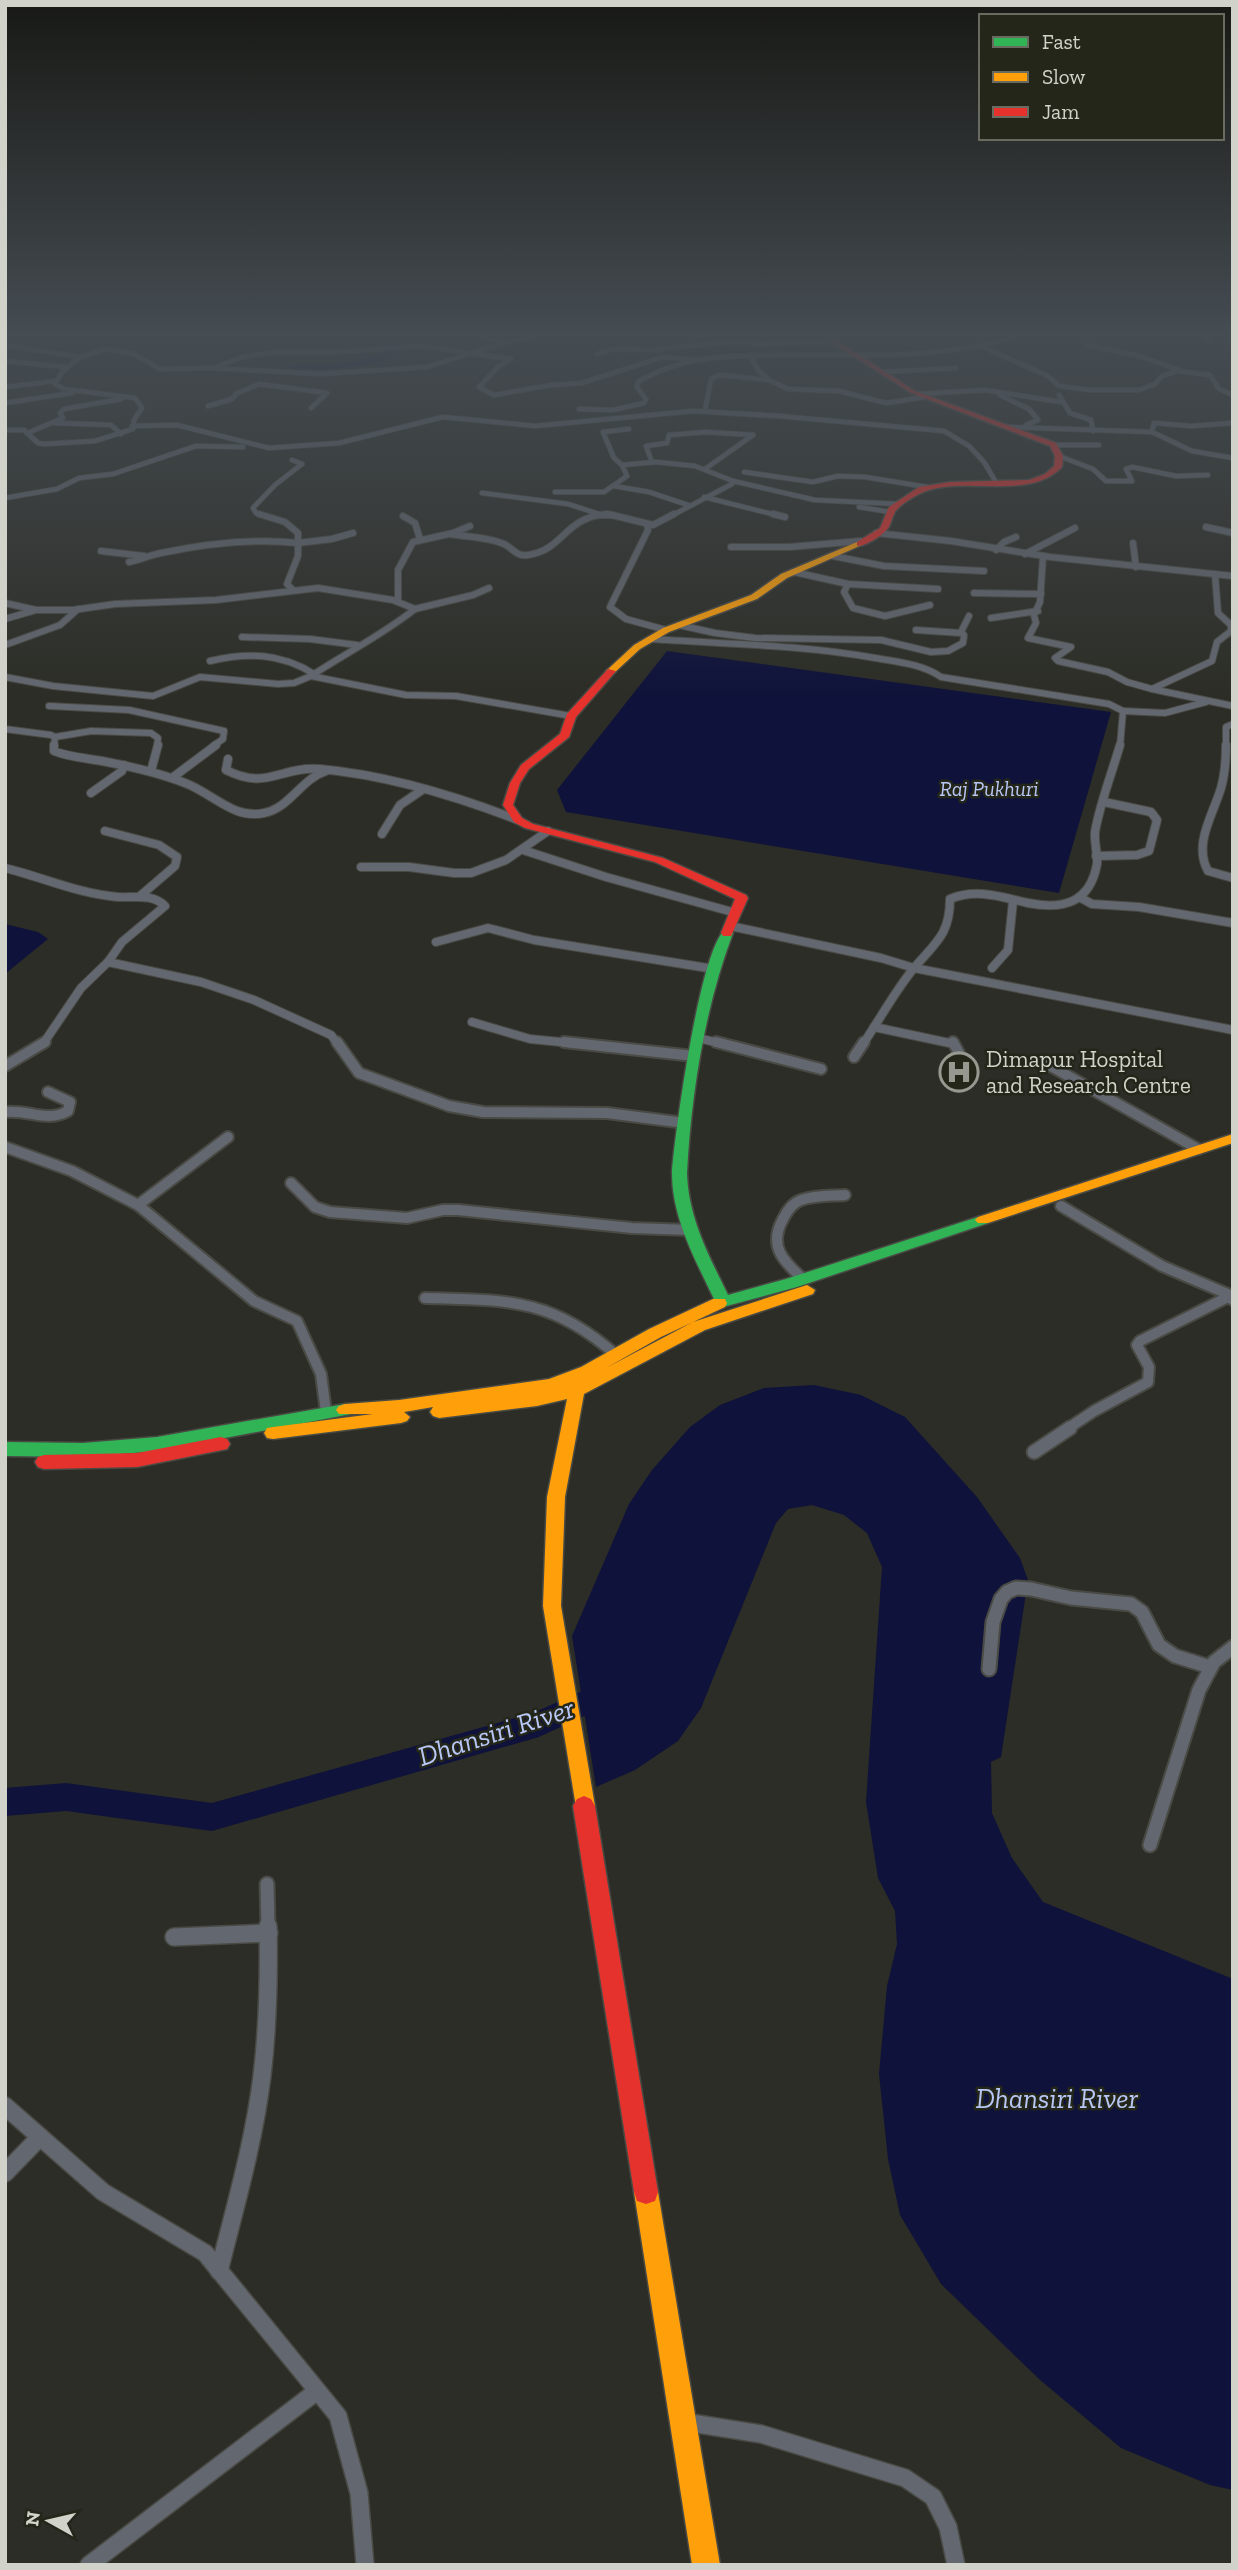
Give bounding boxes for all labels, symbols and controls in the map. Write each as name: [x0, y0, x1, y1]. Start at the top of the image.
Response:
legend: [979, 14, 1224, 140]
text: Fast: [1042, 29, 1081, 54]
text: Slow: [1042, 64, 1085, 89]
text: Jam: [1042, 99, 1079, 124]
water label: Raj Pukhuri: [940, 776, 1039, 801]
place label: Dimapur Hospital and Research Centre: [986, 1045, 1191, 1099]
hospital icon: Dimapur Hospital and Research Centre: [938, 1051, 980, 1093]
water label: Dhansiri River: [414, 1691, 579, 1773]
water label: Dhansiri River: [976, 2082, 1139, 2115]
north arrow: [14, 2486, 84, 2556]
text: N: [20, 2510, 45, 2527]

